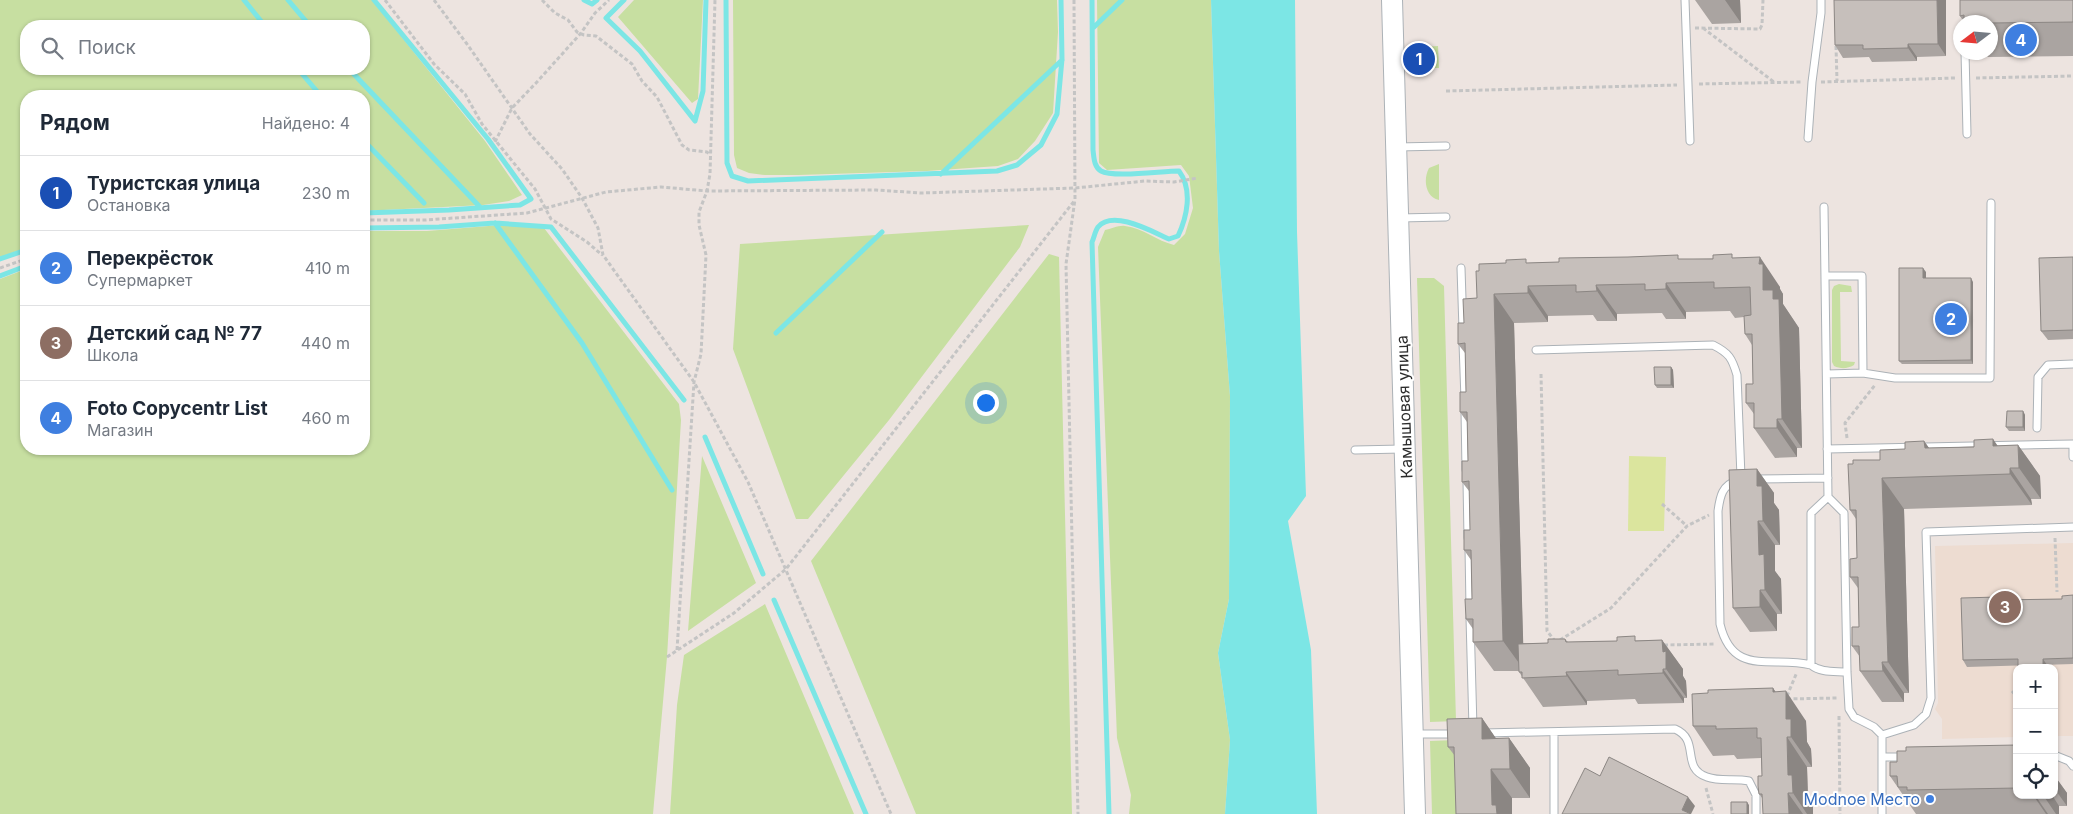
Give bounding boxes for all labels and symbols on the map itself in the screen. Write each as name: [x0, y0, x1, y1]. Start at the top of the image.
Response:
north arrow: [1953, 15, 1998, 60]
pin: 4: [2005, 21, 2037, 59]
pin: 1: [1403, 40, 1435, 78]
pin: 2: [1935, 300, 1967, 338]
street label: Камышовая улица: [1392, 335, 1416, 479]
your location: [973, 390, 999, 416]
pin: 3: [1989, 588, 2021, 626]
place label: Modnoe Место: [1804, 789, 1920, 809]
marker: Modnoe Место: [1924, 793, 1936, 805]

